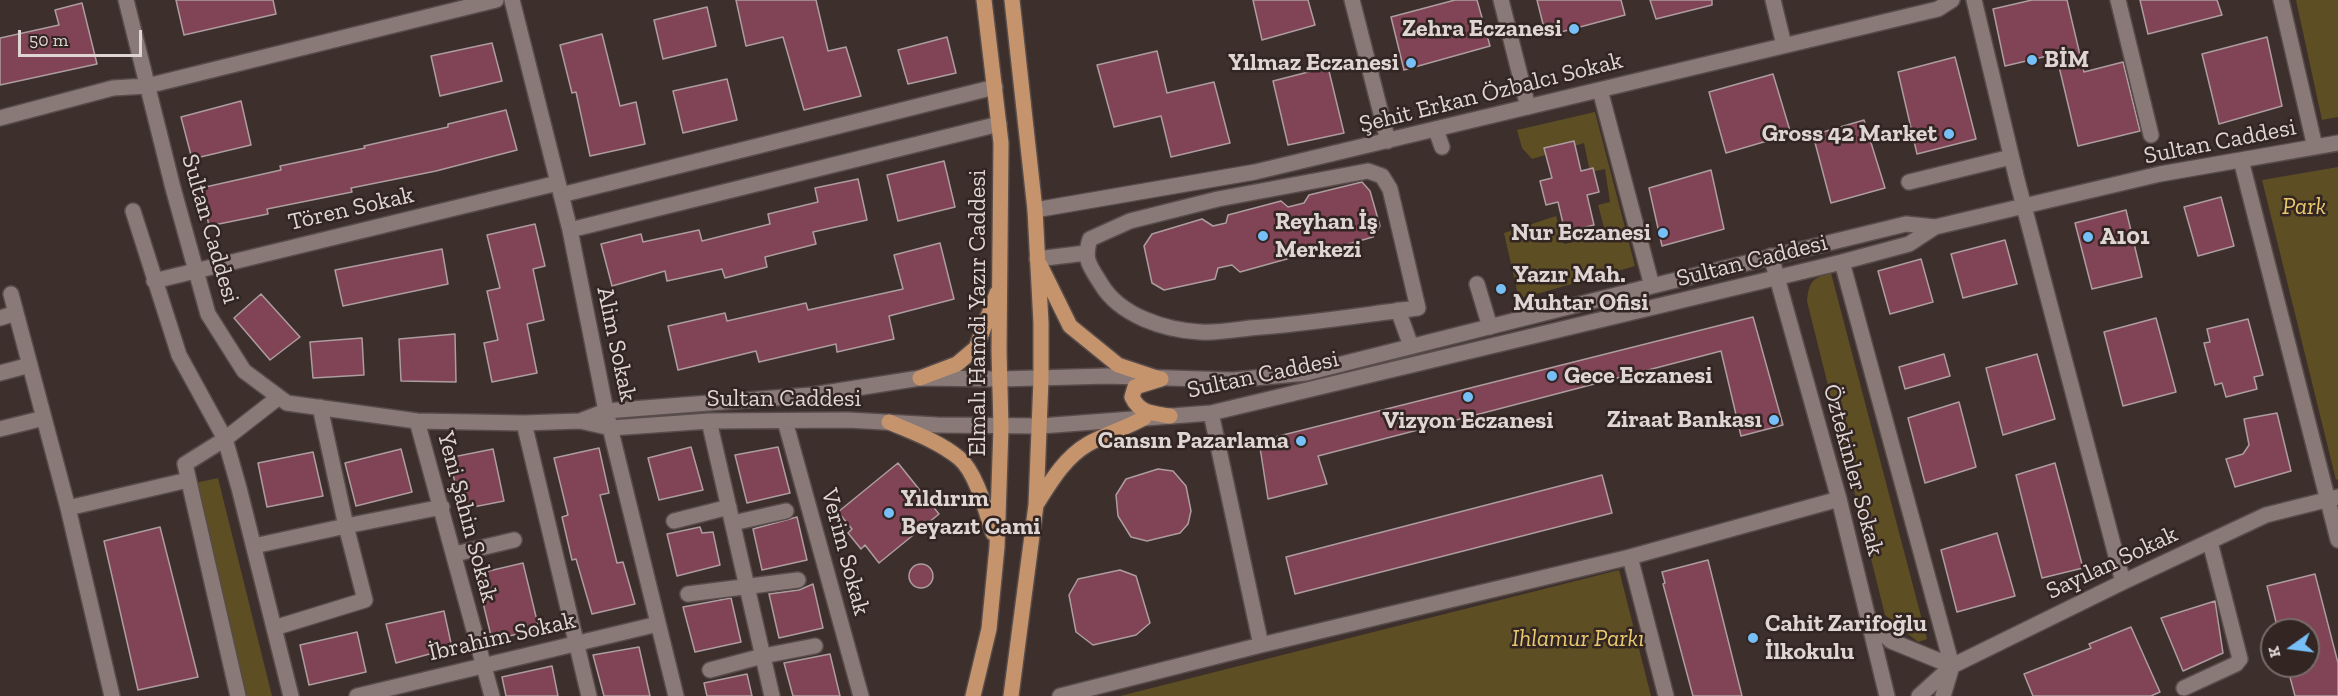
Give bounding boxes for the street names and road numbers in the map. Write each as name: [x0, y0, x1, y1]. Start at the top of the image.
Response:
street label: Şehit Erkan Özbalcı Sokak: [1356, 46, 1626, 140]
street label: Sultan Caddesi: [2142, 113, 2298, 171]
street label: Sultan Caddesi: [175, 151, 245, 307]
street label: Elmalı Hamdi Yazır Caddesi: [964, 170, 992, 456]
street label: Tören Sokak: [285, 181, 417, 237]
street label: Sultan Caddesi: [1674, 228, 1830, 294]
street label: Alim Sokak: [590, 284, 642, 404]
street label: Sultan Caddesi: [1185, 345, 1341, 405]
street label: Öztekinler Sokak: [1816, 381, 1890, 559]
street label: Sultan Caddesi: [707, 385, 861, 413]
street label: Yeni Şahin Sokak: [430, 429, 504, 605]
street label: Verim Sokak: [814, 486, 876, 618]
street label: Sayılan Sokak: [2042, 520, 2182, 606]
street label: İbrahim Sokak: [426, 606, 578, 668]

